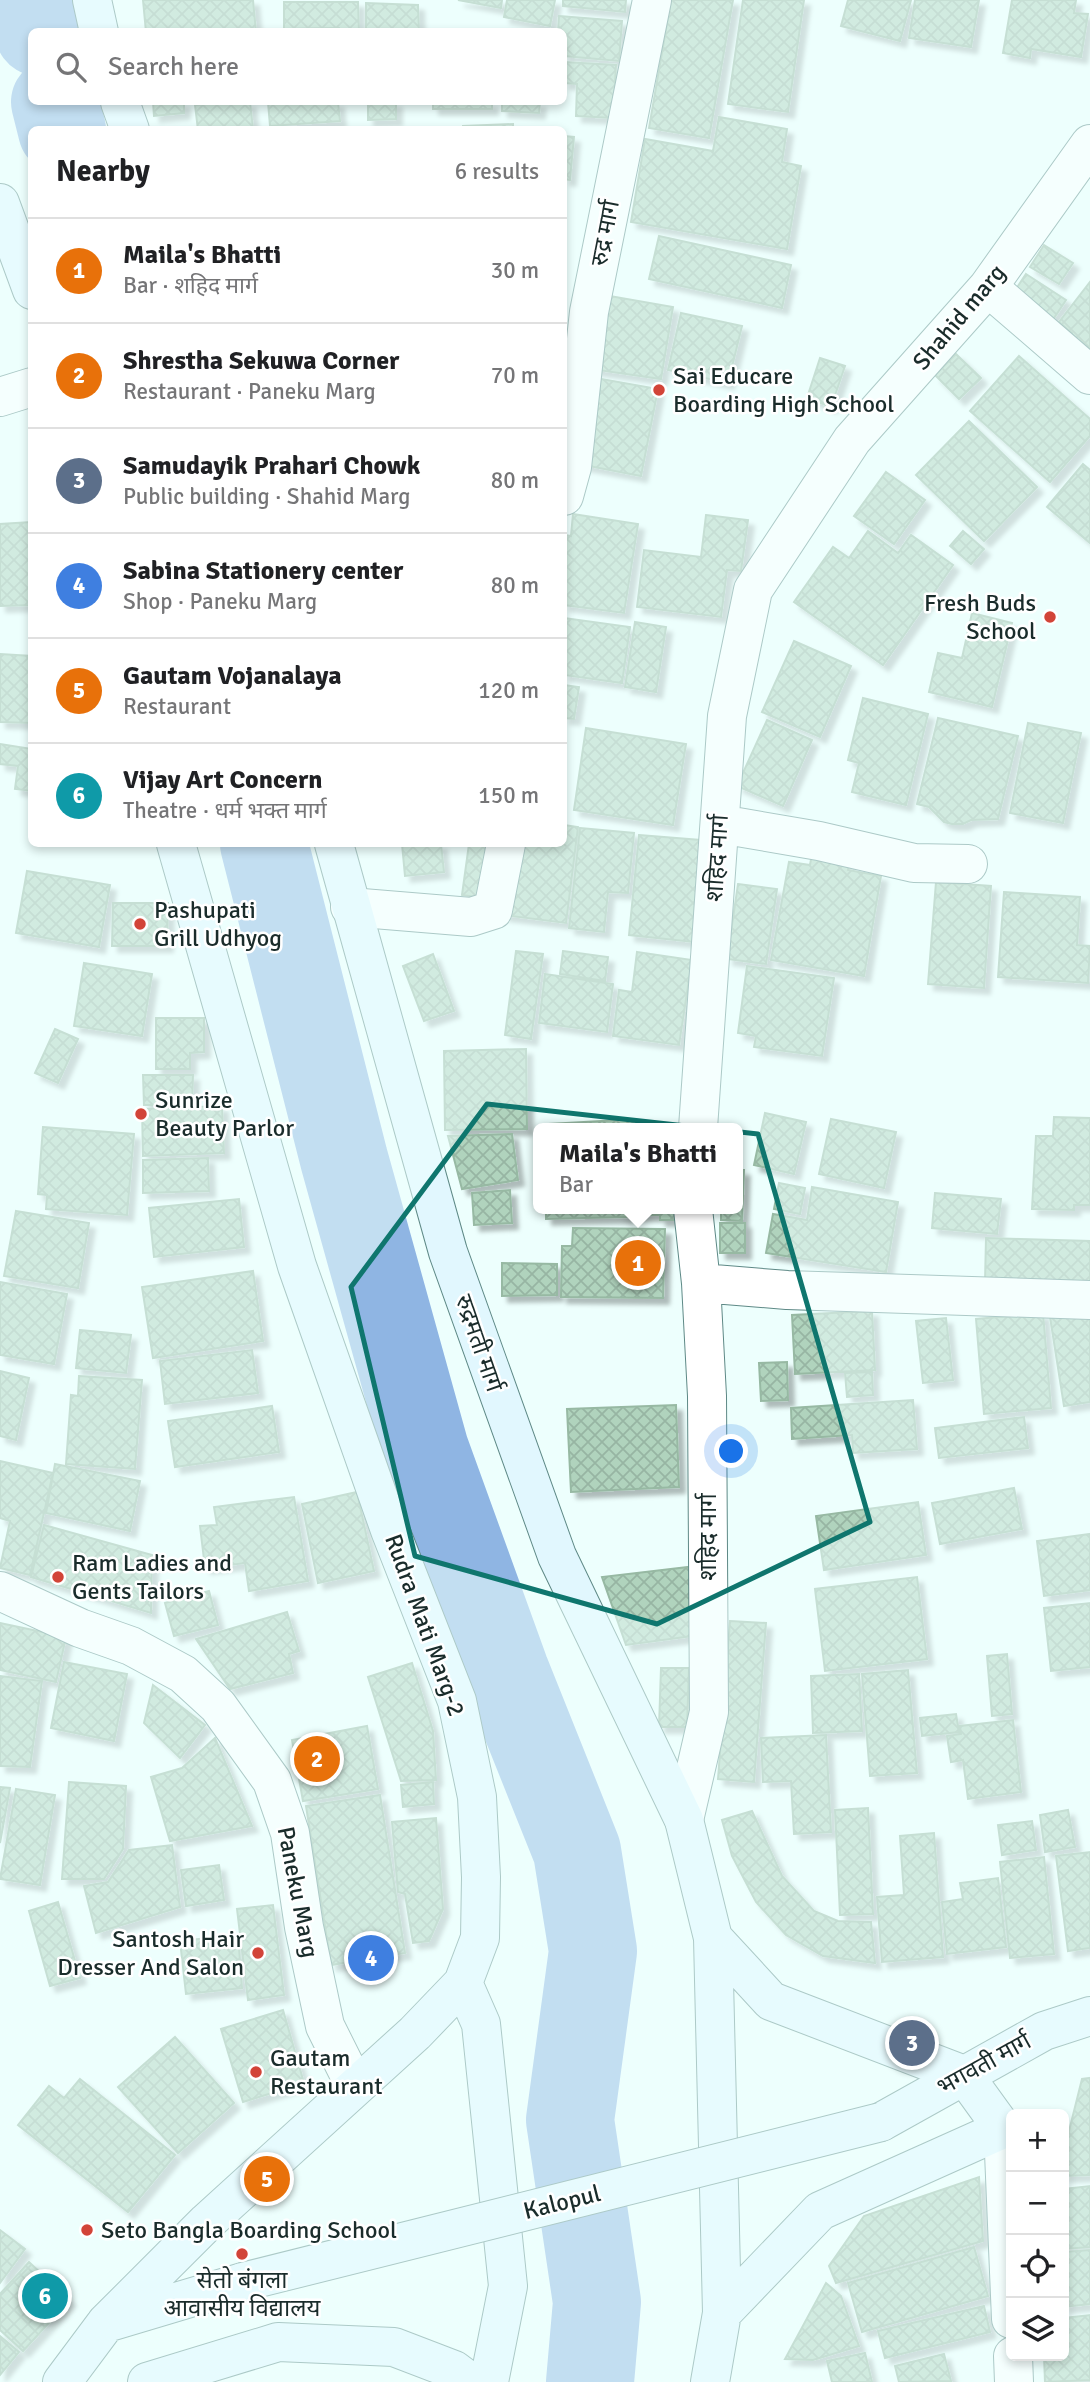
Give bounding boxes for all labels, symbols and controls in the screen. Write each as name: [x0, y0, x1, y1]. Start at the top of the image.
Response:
search box: [28, 28, 567, 105]
icon: search: [52, 48, 90, 86]
text: Search here: [108, 51, 239, 83]
text: Nearby: [56, 153, 150, 190]
text: 6 results: [455, 157, 539, 186]
street label: रुद्र मार्ग: [584, 197, 626, 268]
text: Maila's Bhatti: [123, 239, 281, 271]
text: 1: [73, 256, 85, 285]
text: 30 m: [491, 256, 539, 285]
street label: Shahid marg: [906, 258, 1012, 376]
text: Bar · शहिद मार्ग: [123, 271, 258, 300]
text: Shrestha Sekuwa Corner: [123, 345, 399, 377]
text: 2: [73, 361, 85, 390]
text: 70 m: [491, 361, 539, 390]
place label: Sai Educare Boarding High School: [673, 361, 894, 419]
text: Restaurant · Paneku Marg: [123, 377, 376, 406]
marker: Sai Educare Boarding High School: [651, 382, 667, 398]
text: Samudayik Prahari Chowk: [123, 450, 420, 482]
text: 3: [73, 466, 85, 495]
text: 80 m: [491, 466, 539, 495]
text: Public building · Shahid Marg: [123, 482, 410, 511]
text: Sabina Stationery center: [123, 555, 403, 587]
text: 4: [73, 571, 85, 600]
text: 80 m: [491, 571, 539, 600]
text: Shop · Paneku Marg: [123, 587, 317, 616]
place label: Fresh Buds School: [924, 588, 1036, 646]
marker: Fresh Buds School: [1042, 609, 1058, 625]
text: Gautam Vojanalaya: [123, 660, 342, 692]
text: 5: [73, 676, 85, 705]
text: 120 m: [478, 676, 539, 705]
text: Restaurant: [123, 692, 231, 721]
text: Vijay Art Concern: [123, 764, 323, 796]
text: 6: [73, 781, 85, 810]
text: 150 m: [478, 781, 539, 810]
text: Theatre · धर्म भक्त मार्ग: [123, 796, 327, 825]
street label: शहिद मार्ग: [699, 812, 735, 903]
place label: Pashupati Grill Udhyog: [154, 895, 282, 953]
marker: Pashupati Grill Udhyog: [132, 916, 148, 932]
place label: Sunrize Beauty Parlor: [155, 1085, 294, 1143]
marker: Sunrize Beauty Parlor: [133, 1106, 149, 1122]
popup: [533, 1123, 743, 1214]
text: Maila's Bhatti: [559, 1138, 717, 1170]
text: Bar: [559, 1170, 593, 1199]
pin: 1: [615, 1237, 661, 1289]
street label: रुद्रमती मार्ग: [448, 1291, 510, 1396]
your location: [714, 1434, 748, 1468]
street label: शहिद मार्ग: [693, 1492, 723, 1581]
street label: Rudra Mati Marg-2: [378, 1530, 472, 1720]
place label: Ram Ladies and Gents Tailors: [72, 1548, 232, 1606]
marker: Ram Ladies and Gents Tailors: [50, 1569, 66, 1585]
pin: 2: [294, 1733, 340, 1785]
street label: Paneku Marg: [271, 1824, 325, 1960]
place label: Santosh Hair Dresser And Salon: [57, 1924, 244, 1982]
pin: 4: [348, 1932, 394, 1984]
marker: Santosh Hair Dresser And Salon: [250, 1945, 266, 1961]
pin: 3: [889, 2017, 935, 2069]
street label: भगवती मार्ग: [932, 2025, 1037, 2102]
place label: Gautam Restaurant: [270, 2043, 383, 2101]
marker: Gautam Restaurant: [248, 2064, 264, 2080]
map controls: [1006, 2109, 1069, 2361]
button: +: [1006, 2109, 1069, 2172]
pin: 5: [244, 2153, 290, 2205]
button: −: [1006, 2172, 1069, 2235]
street label: Kalopul: [520, 2178, 604, 2226]
place label: Seto Bangla Boarding School: [101, 2215, 397, 2245]
marker: Seto Bangla Boarding School: [79, 2222, 95, 2238]
button: locate: [1006, 2235, 1069, 2298]
marker: सेतो बंगला आवासीय विद्यालय: [234, 2246, 250, 2262]
place label: सेतो बंगला आवासीय विद्यालय: [164, 2265, 321, 2323]
pin: 6: [22, 2270, 68, 2322]
button: layers: [1006, 2298, 1069, 2361]

